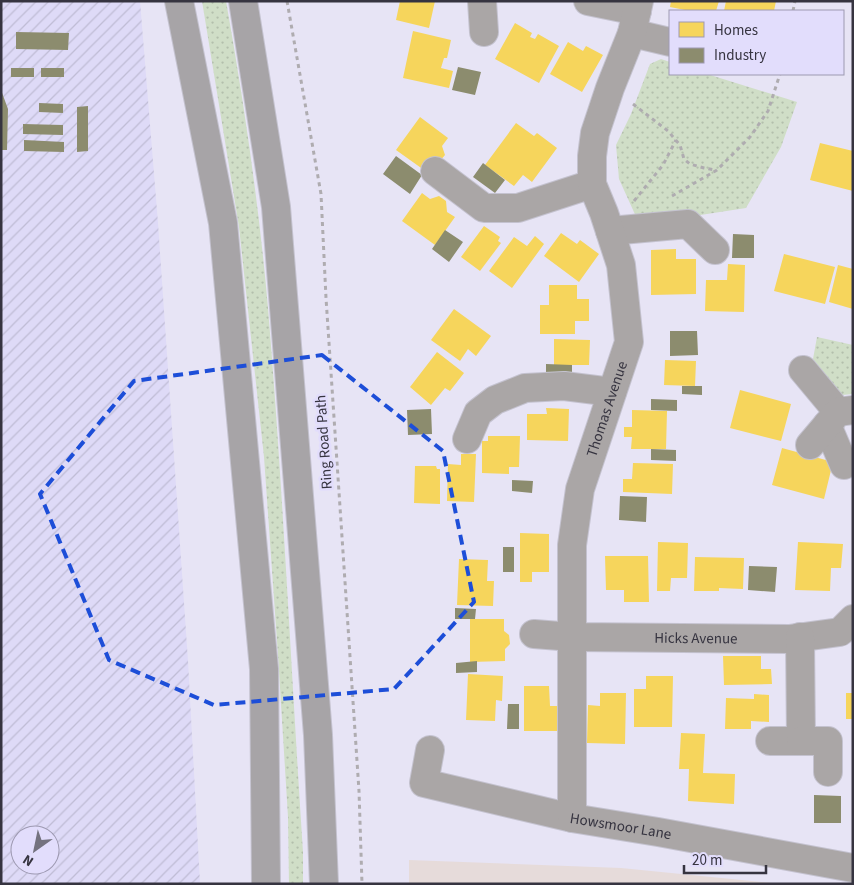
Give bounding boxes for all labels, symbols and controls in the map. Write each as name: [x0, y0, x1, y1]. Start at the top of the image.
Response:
legend: [669, 10, 844, 75]
text: Homes: [714, 20, 758, 41]
text: Industry: [714, 45, 766, 66]
street label: Thomas Avenue: [581, 358, 632, 460]
street label: Ring Road Path: [310, 394, 338, 490]
street label: Hicks Avenue: [654, 627, 738, 649]
street label: Howsmoor Lane: [568, 807, 673, 845]
north arrow: [10, 825, 60, 875]
scale bar: [684, 842, 766, 874]
text: N: [19, 849, 38, 871]
text: 20 m: [692, 850, 722, 871]

